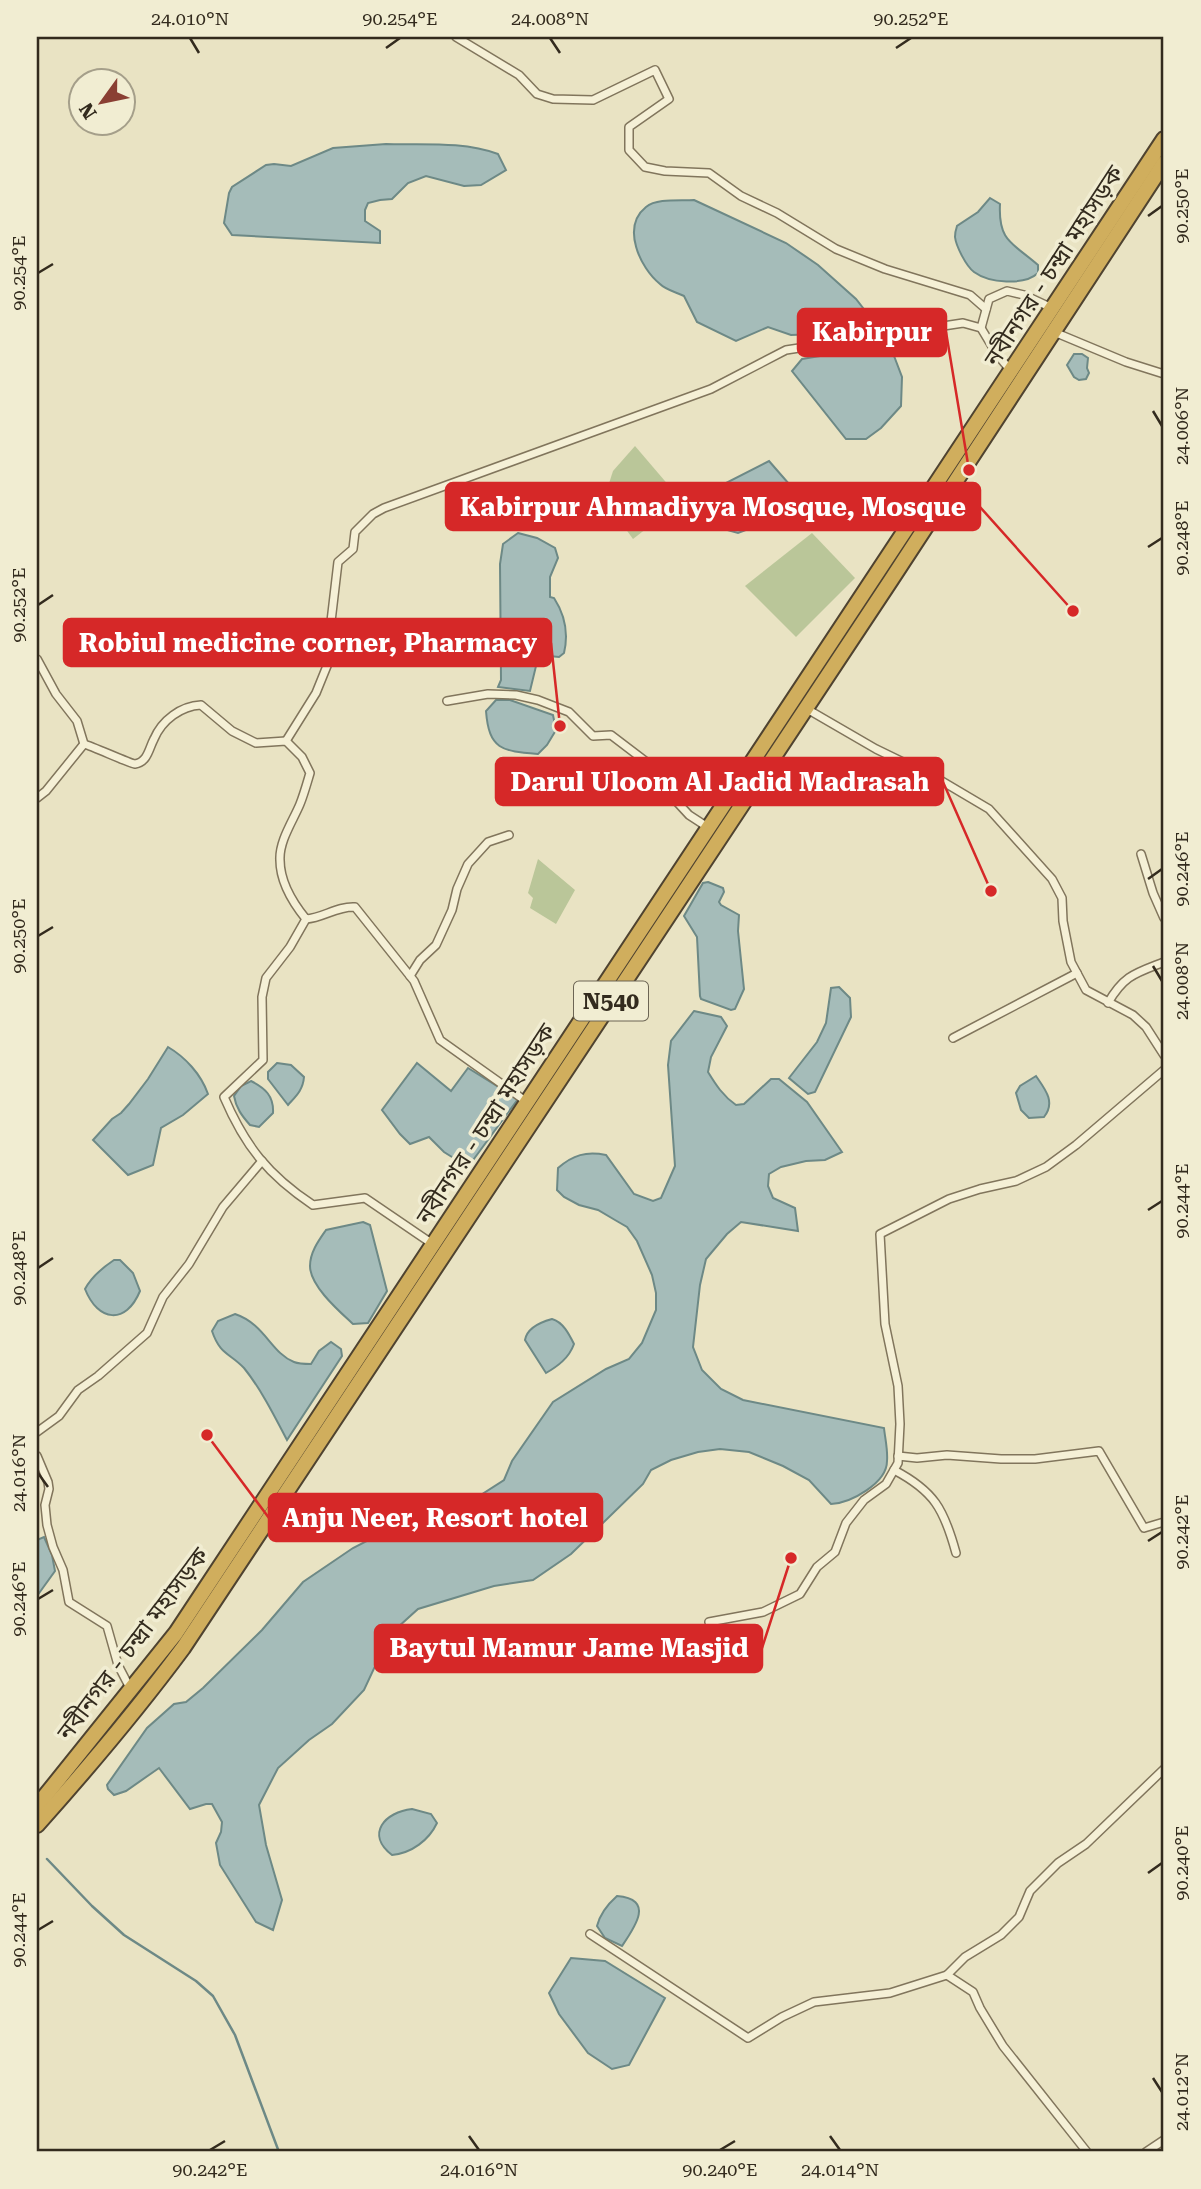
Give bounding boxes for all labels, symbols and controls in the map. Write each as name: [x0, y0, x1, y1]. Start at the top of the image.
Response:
text: 24.010°N: [151, 8, 229, 29]
text: 90.254°E: [362, 8, 438, 29]
text: 24.008°N: [511, 8, 589, 29]
text: 90.252°E: [873, 8, 949, 29]
north arrow: [66, 66, 136, 136]
text: N: [74, 98, 102, 123]
street label: নবীনগর - চন্দ্রা মহাসড়ক: [978, 160, 1130, 372]
text: 90.250°E: [1171, 168, 1192, 244]
text: 90.254°E: [8, 235, 29, 311]
callout: Kabirpur: [798, 309, 946, 356]
text: Kabirpur: [812, 317, 932, 347]
text: 24.006°N: [1171, 387, 1192, 465]
callout: Kabirpur Ahmadiyya Mosque, Mosque: [446, 483, 980, 530]
text: Kabirpur Ahmadiyya Mosque, Mosque: [460, 492, 966, 522]
text: 90.248°E: [1171, 500, 1192, 576]
text: 90.252°E: [8, 567, 29, 643]
callout: Robiul medicine corner, Pharmacy: [64, 619, 551, 666]
text: Robiul medicine corner, Pharmacy: [79, 628, 537, 658]
callout: Darul Uloom Al Jadid Madrasah: [496, 758, 943, 805]
text: Darul Uloom Al Jadid Madrasah: [511, 767, 930, 797]
text: 90.246°E: [1171, 831, 1192, 907]
text: 90.250°E: [8, 898, 29, 974]
text: 24.008°N: [1171, 942, 1192, 1020]
road number: N540: [574, 982, 648, 1020]
street label: নবীনগর - চন্দ্রা মহাসড়ক: [410, 1018, 562, 1230]
text: 90.244°E: [1171, 1163, 1192, 1239]
text: 90.248°E: [8, 1230, 29, 1306]
text: 24.016°N: [8, 1434, 29, 1512]
callout: Anju Neer, Resort hotel: [269, 1494, 602, 1541]
text: 90.242°E: [1171, 1494, 1192, 1570]
text: Anju Neer, Resort hotel: [282, 1503, 588, 1533]
street label: নবীনগর - চন্দ্রা মহাসড়ক: [51, 1542, 215, 1747]
text: 90.246°E: [8, 1561, 29, 1637]
callout: Baytul Mamur Jame Masjid: [375, 1625, 762, 1672]
text: Baytul Mamur Jame Masjid: [390, 1633, 748, 1663]
text: 90.240°E: [1171, 1825, 1192, 1901]
text: 90.244°E: [8, 1892, 29, 1968]
text: 24.012°N: [1171, 2053, 1192, 2131]
text: 90.242°E: [172, 2159, 248, 2180]
text: 24.016°N: [440, 2159, 518, 2180]
text: 90.240°E: [682, 2159, 758, 2180]
text: 24.014°N: [801, 2159, 879, 2180]

